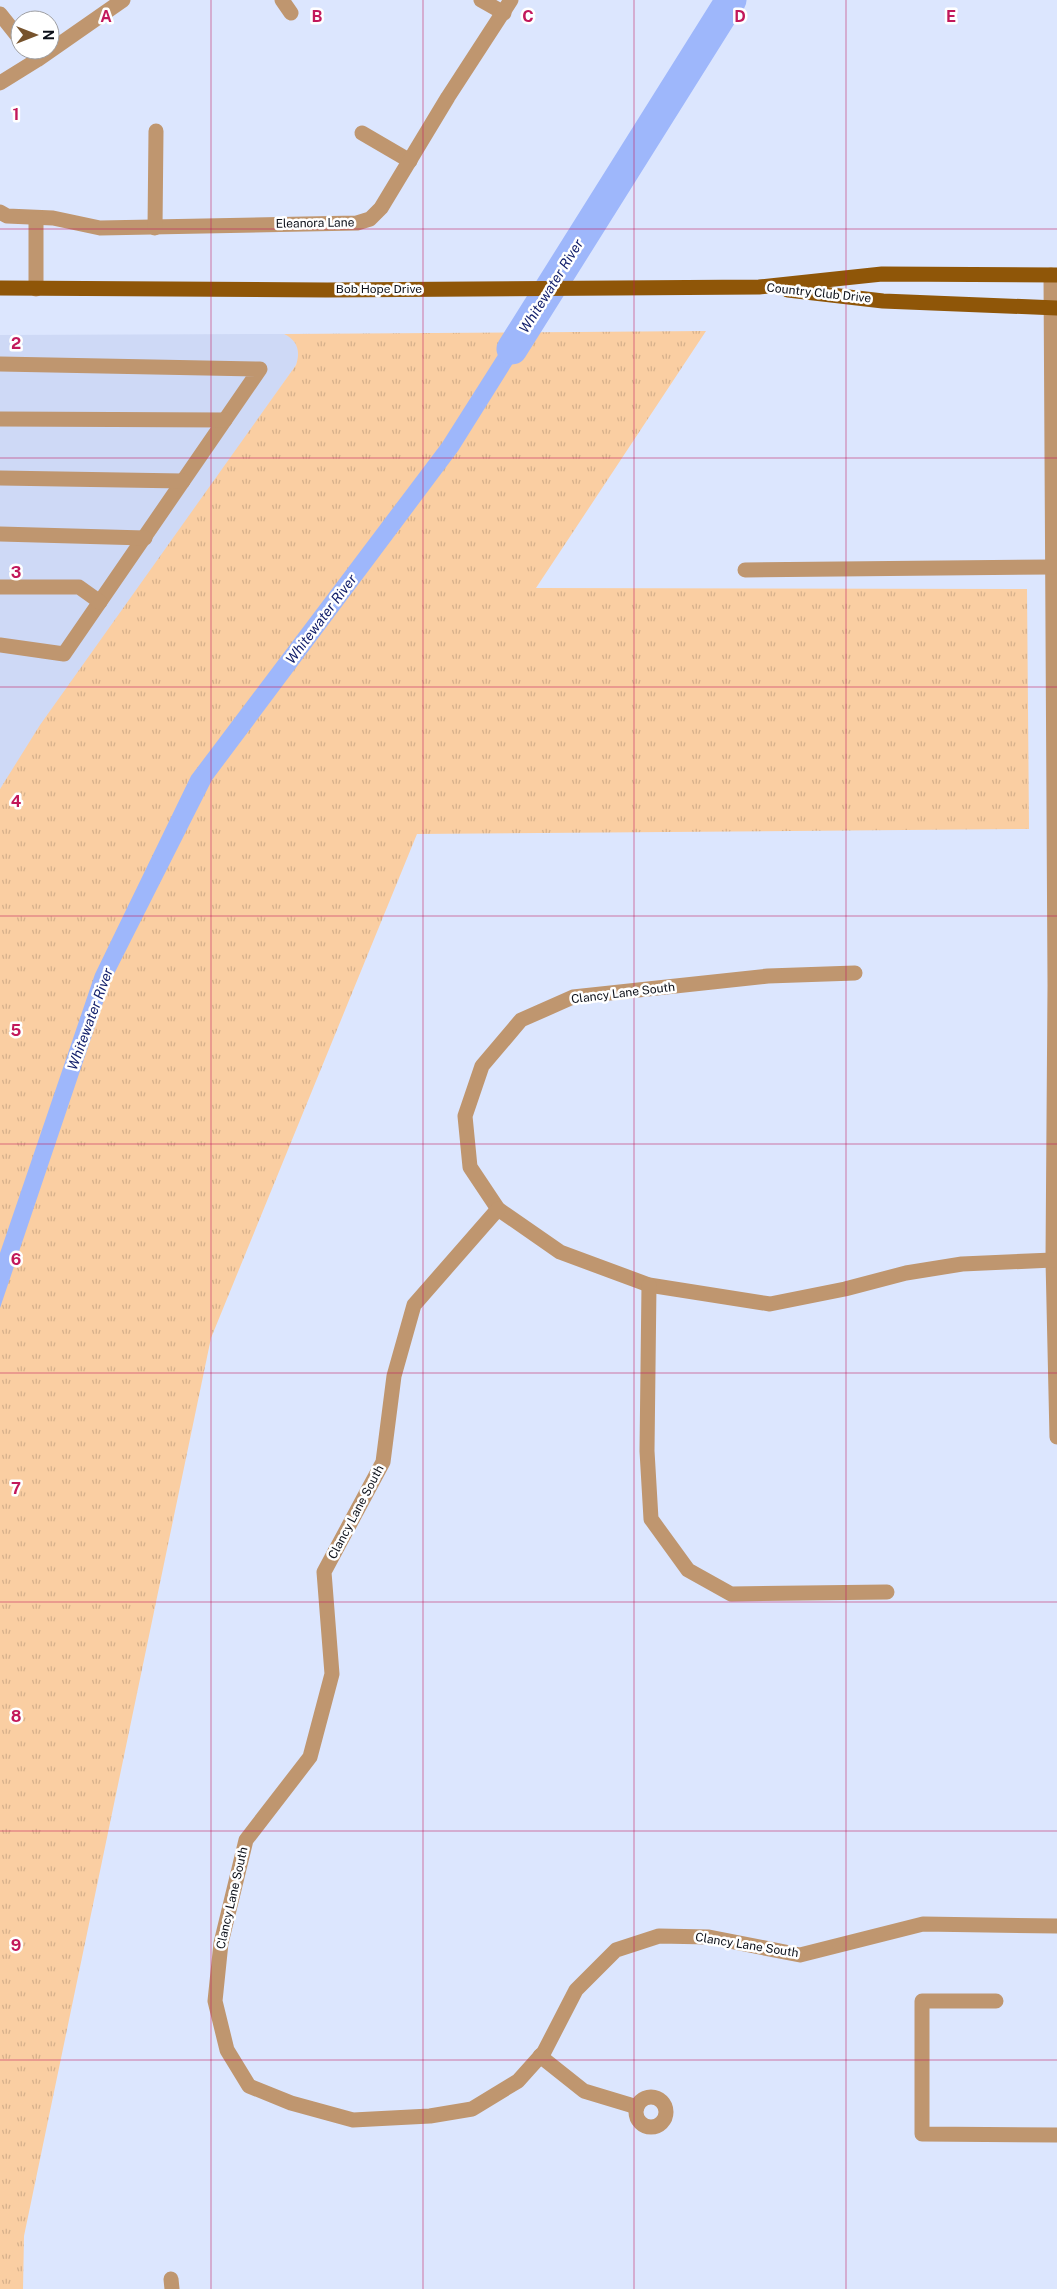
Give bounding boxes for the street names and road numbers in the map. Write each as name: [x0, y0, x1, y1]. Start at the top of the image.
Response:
street label: Eleanora Lane: [275, 215, 355, 231]
street label: Country Club Drive: [766, 281, 872, 305]
street label: Bob Hope Drive: [336, 282, 422, 296]
street label: Clancy Lane South: [570, 980, 676, 1006]
street label: Clancy Lane South: [325, 1463, 387, 1561]
street label: Clancy Lane South: [213, 1845, 251, 1950]
street label: Clancy Lane South: [694, 1930, 800, 1960]

